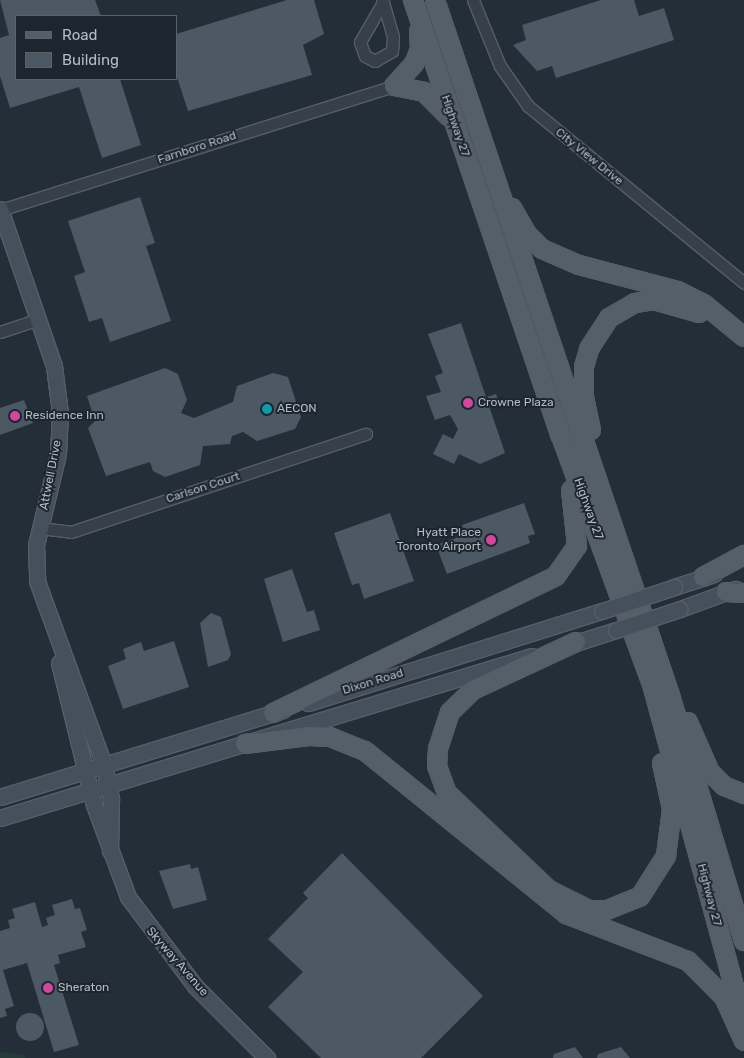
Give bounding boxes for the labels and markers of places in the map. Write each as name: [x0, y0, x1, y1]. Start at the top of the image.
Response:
place label: Crowne Plaza: [478, 396, 554, 410]
marker: Crowne Plaza: [462, 397, 474, 409]
place label: AECON: [277, 402, 317, 416]
marker: AECON: [261, 403, 273, 415]
place label: Residence Inn: [25, 409, 104, 423]
marker: Residence Inn: [9, 410, 21, 422]
place label: Hyatt Place Toronto Airport: [396, 526, 481, 554]
marker: Hyatt Place Toronto Airport: [485, 534, 497, 546]
place label: Sheraton: [58, 981, 109, 995]
marker: Sheraton: [42, 982, 54, 994]

